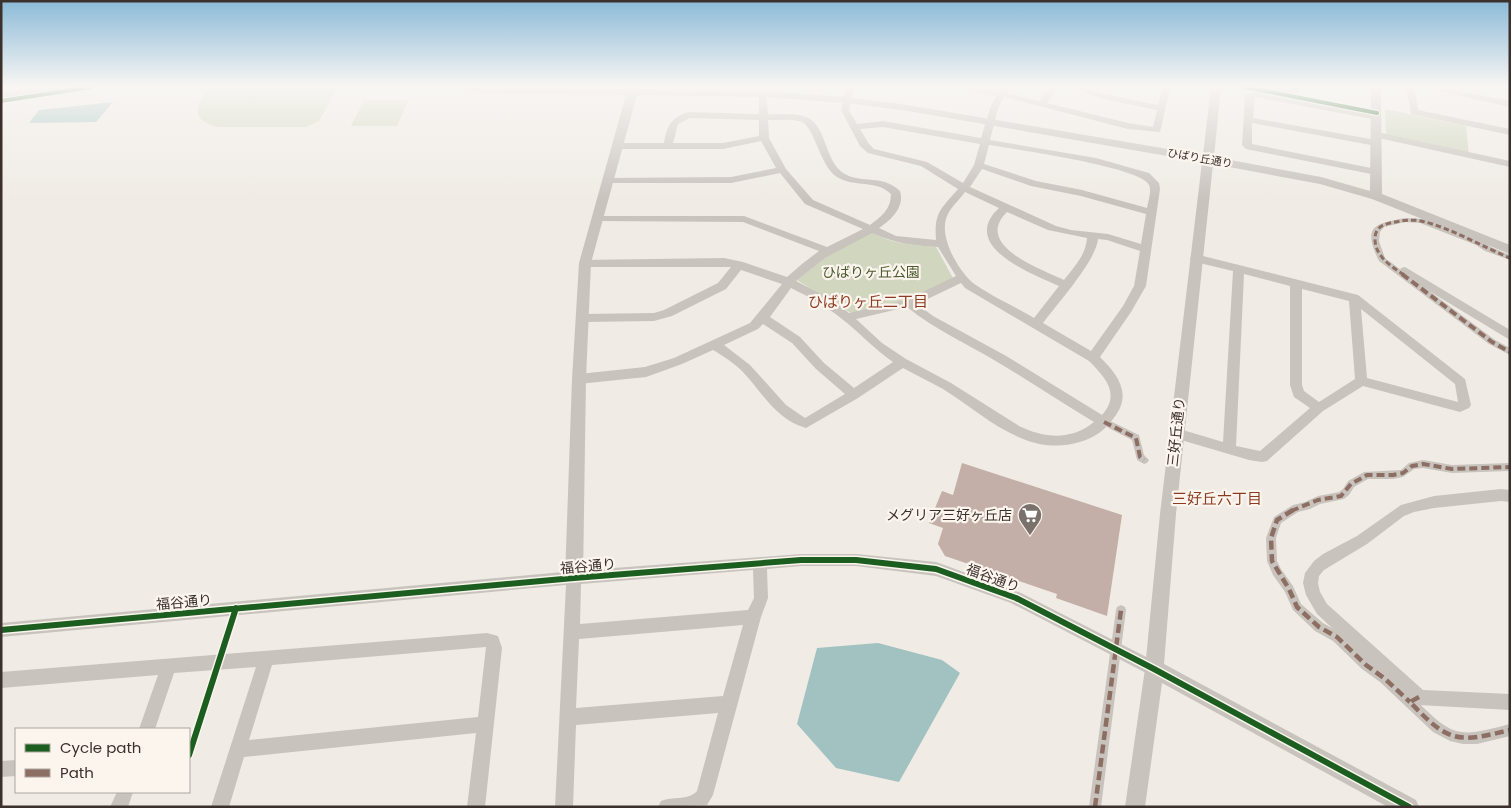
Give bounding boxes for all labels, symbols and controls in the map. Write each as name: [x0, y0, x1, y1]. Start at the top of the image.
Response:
street label: ひばり丘通り: [1166, 144, 1234, 172]
park label: ひばりヶ丘公園: [822, 262, 920, 282]
district label: ひばりヶ丘二丁目: [808, 291, 928, 312]
street label: 三好丘通り: [1162, 396, 1190, 468]
district label: 三好丘六丁目: [1172, 488, 1262, 509]
supermarket icon: メグリア三好ヶ丘店: [1017, 502, 1043, 536]
place label: メグリア三好ヶ丘店: [886, 505, 1012, 525]
street label: 福谷通り: [559, 554, 617, 578]
street label: 福谷通り: [963, 559, 1023, 597]
street label: 福谷通り: [155, 590, 213, 614]
legend: [15, 728, 190, 793]
text: Cycle path: [60, 737, 141, 758]
text: Path: [60, 762, 94, 783]

